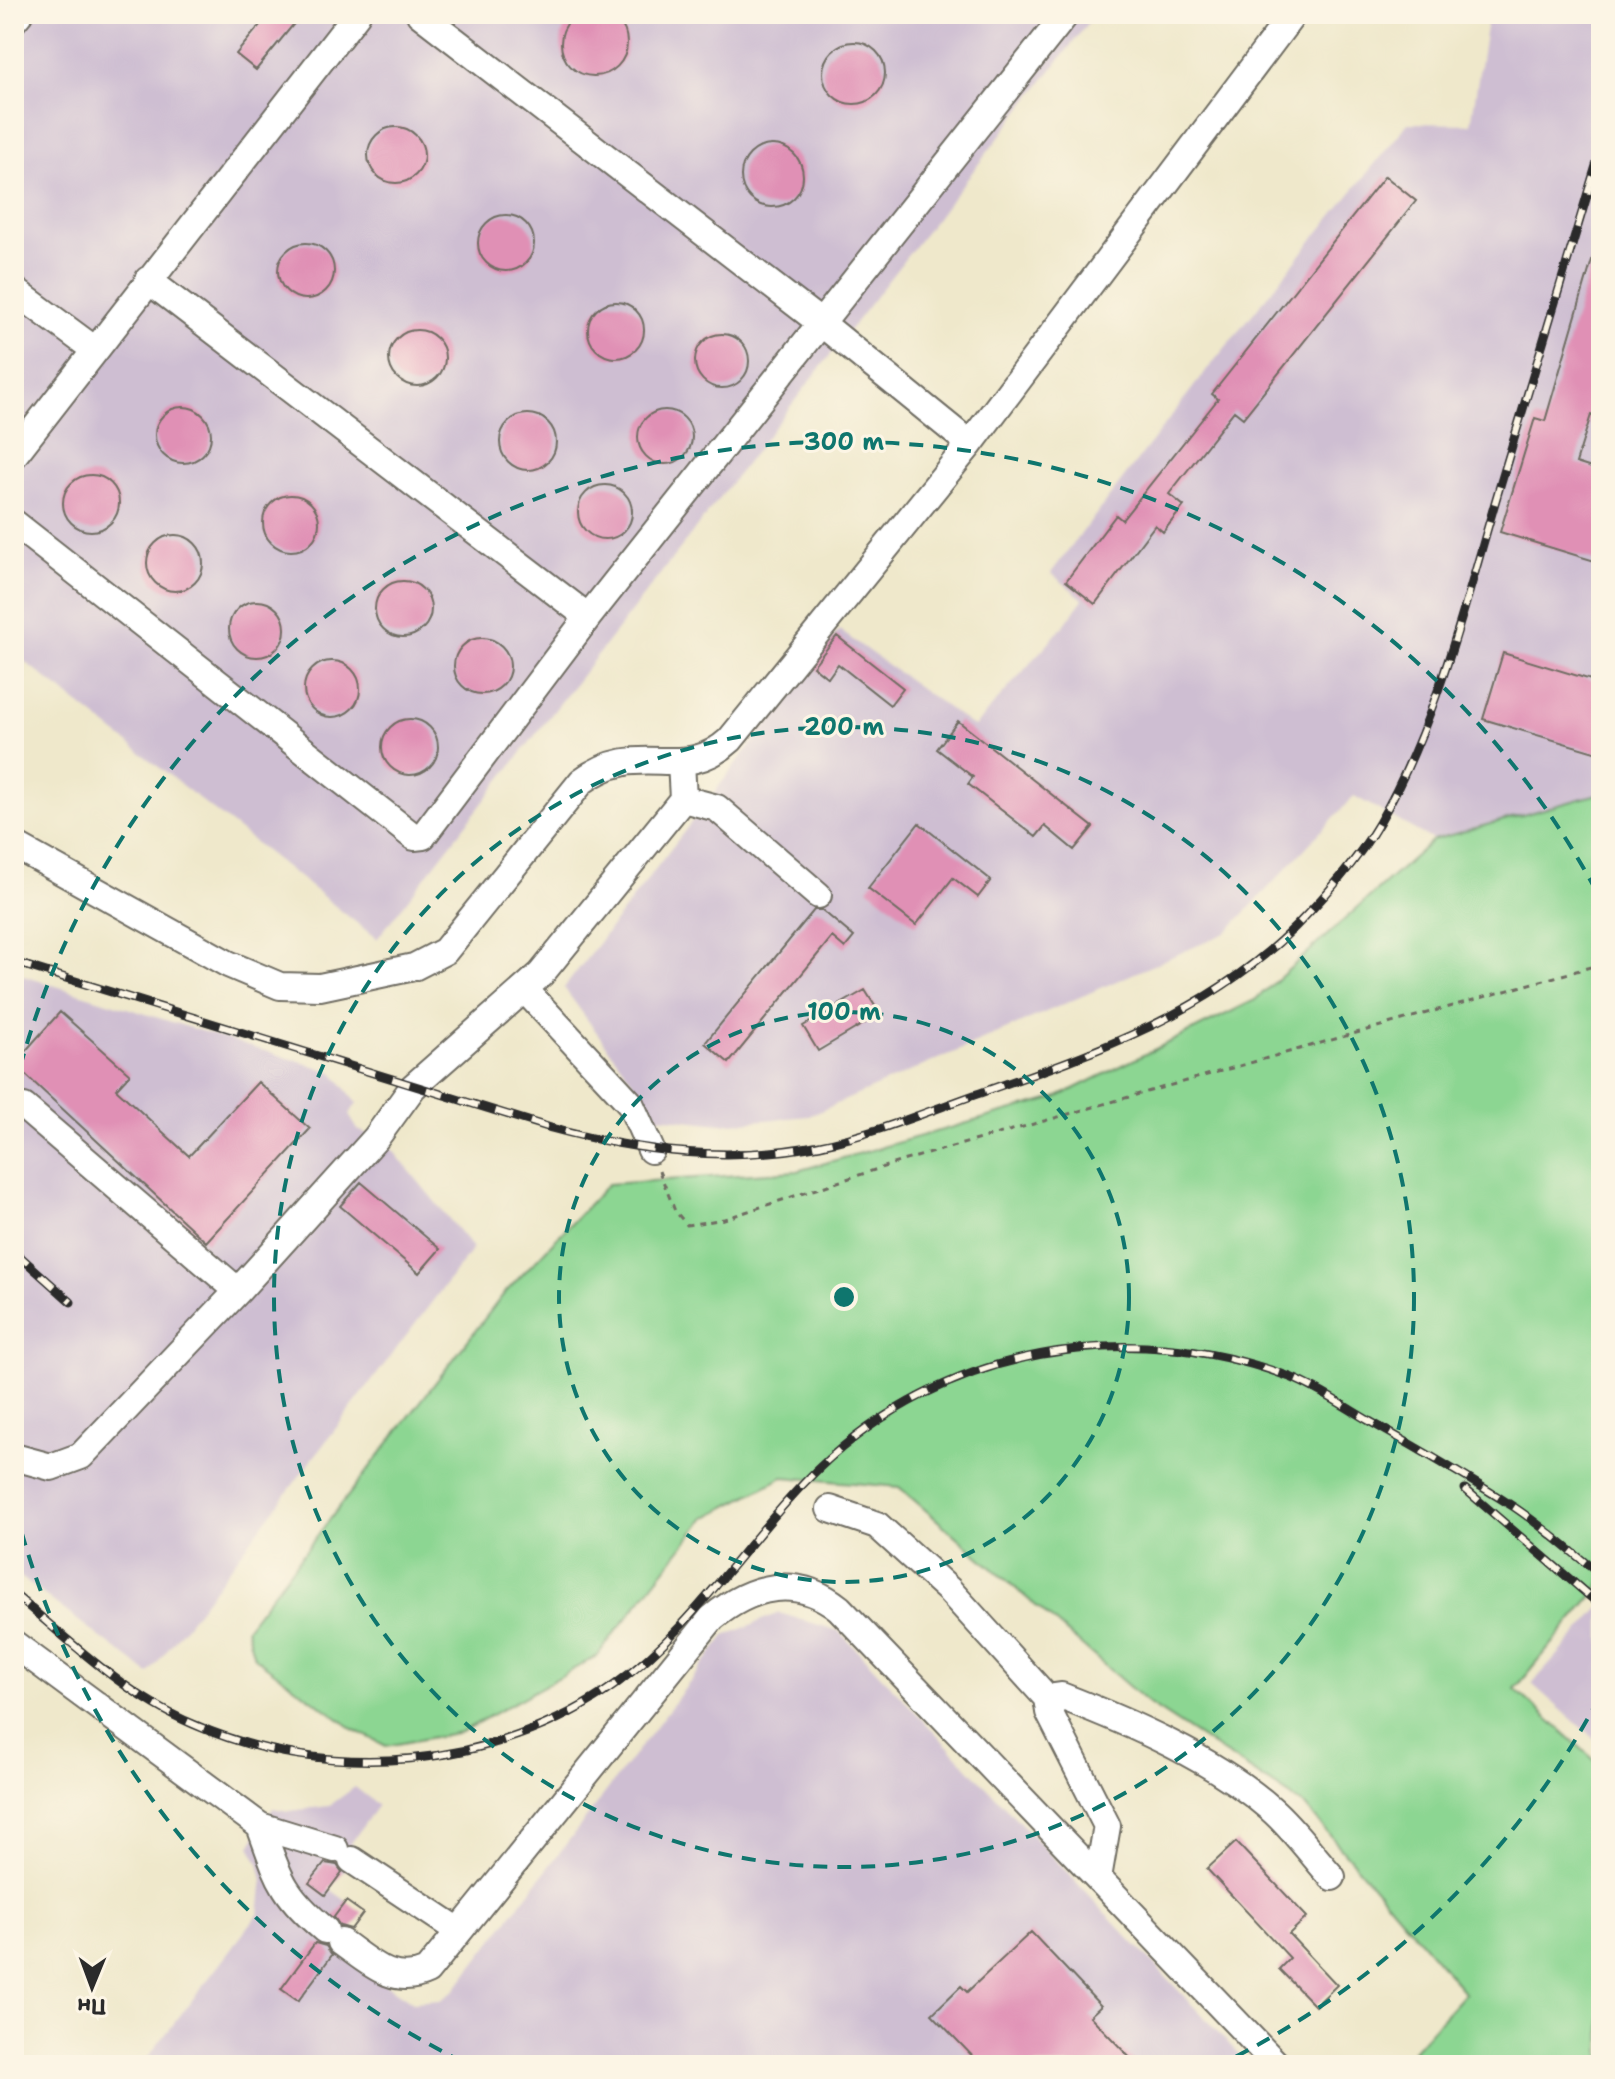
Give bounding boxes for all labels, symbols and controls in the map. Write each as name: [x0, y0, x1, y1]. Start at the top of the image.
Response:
text: 300 m: [804, 426, 884, 458]
text: 200 m: [804, 711, 884, 743]
text: 100 m: [807, 996, 881, 1028]
centre of rings: [830, 1283, 858, 1311]
north arrow: [52, 1947, 132, 2027]
text: Пн: [77, 1992, 106, 2021]

